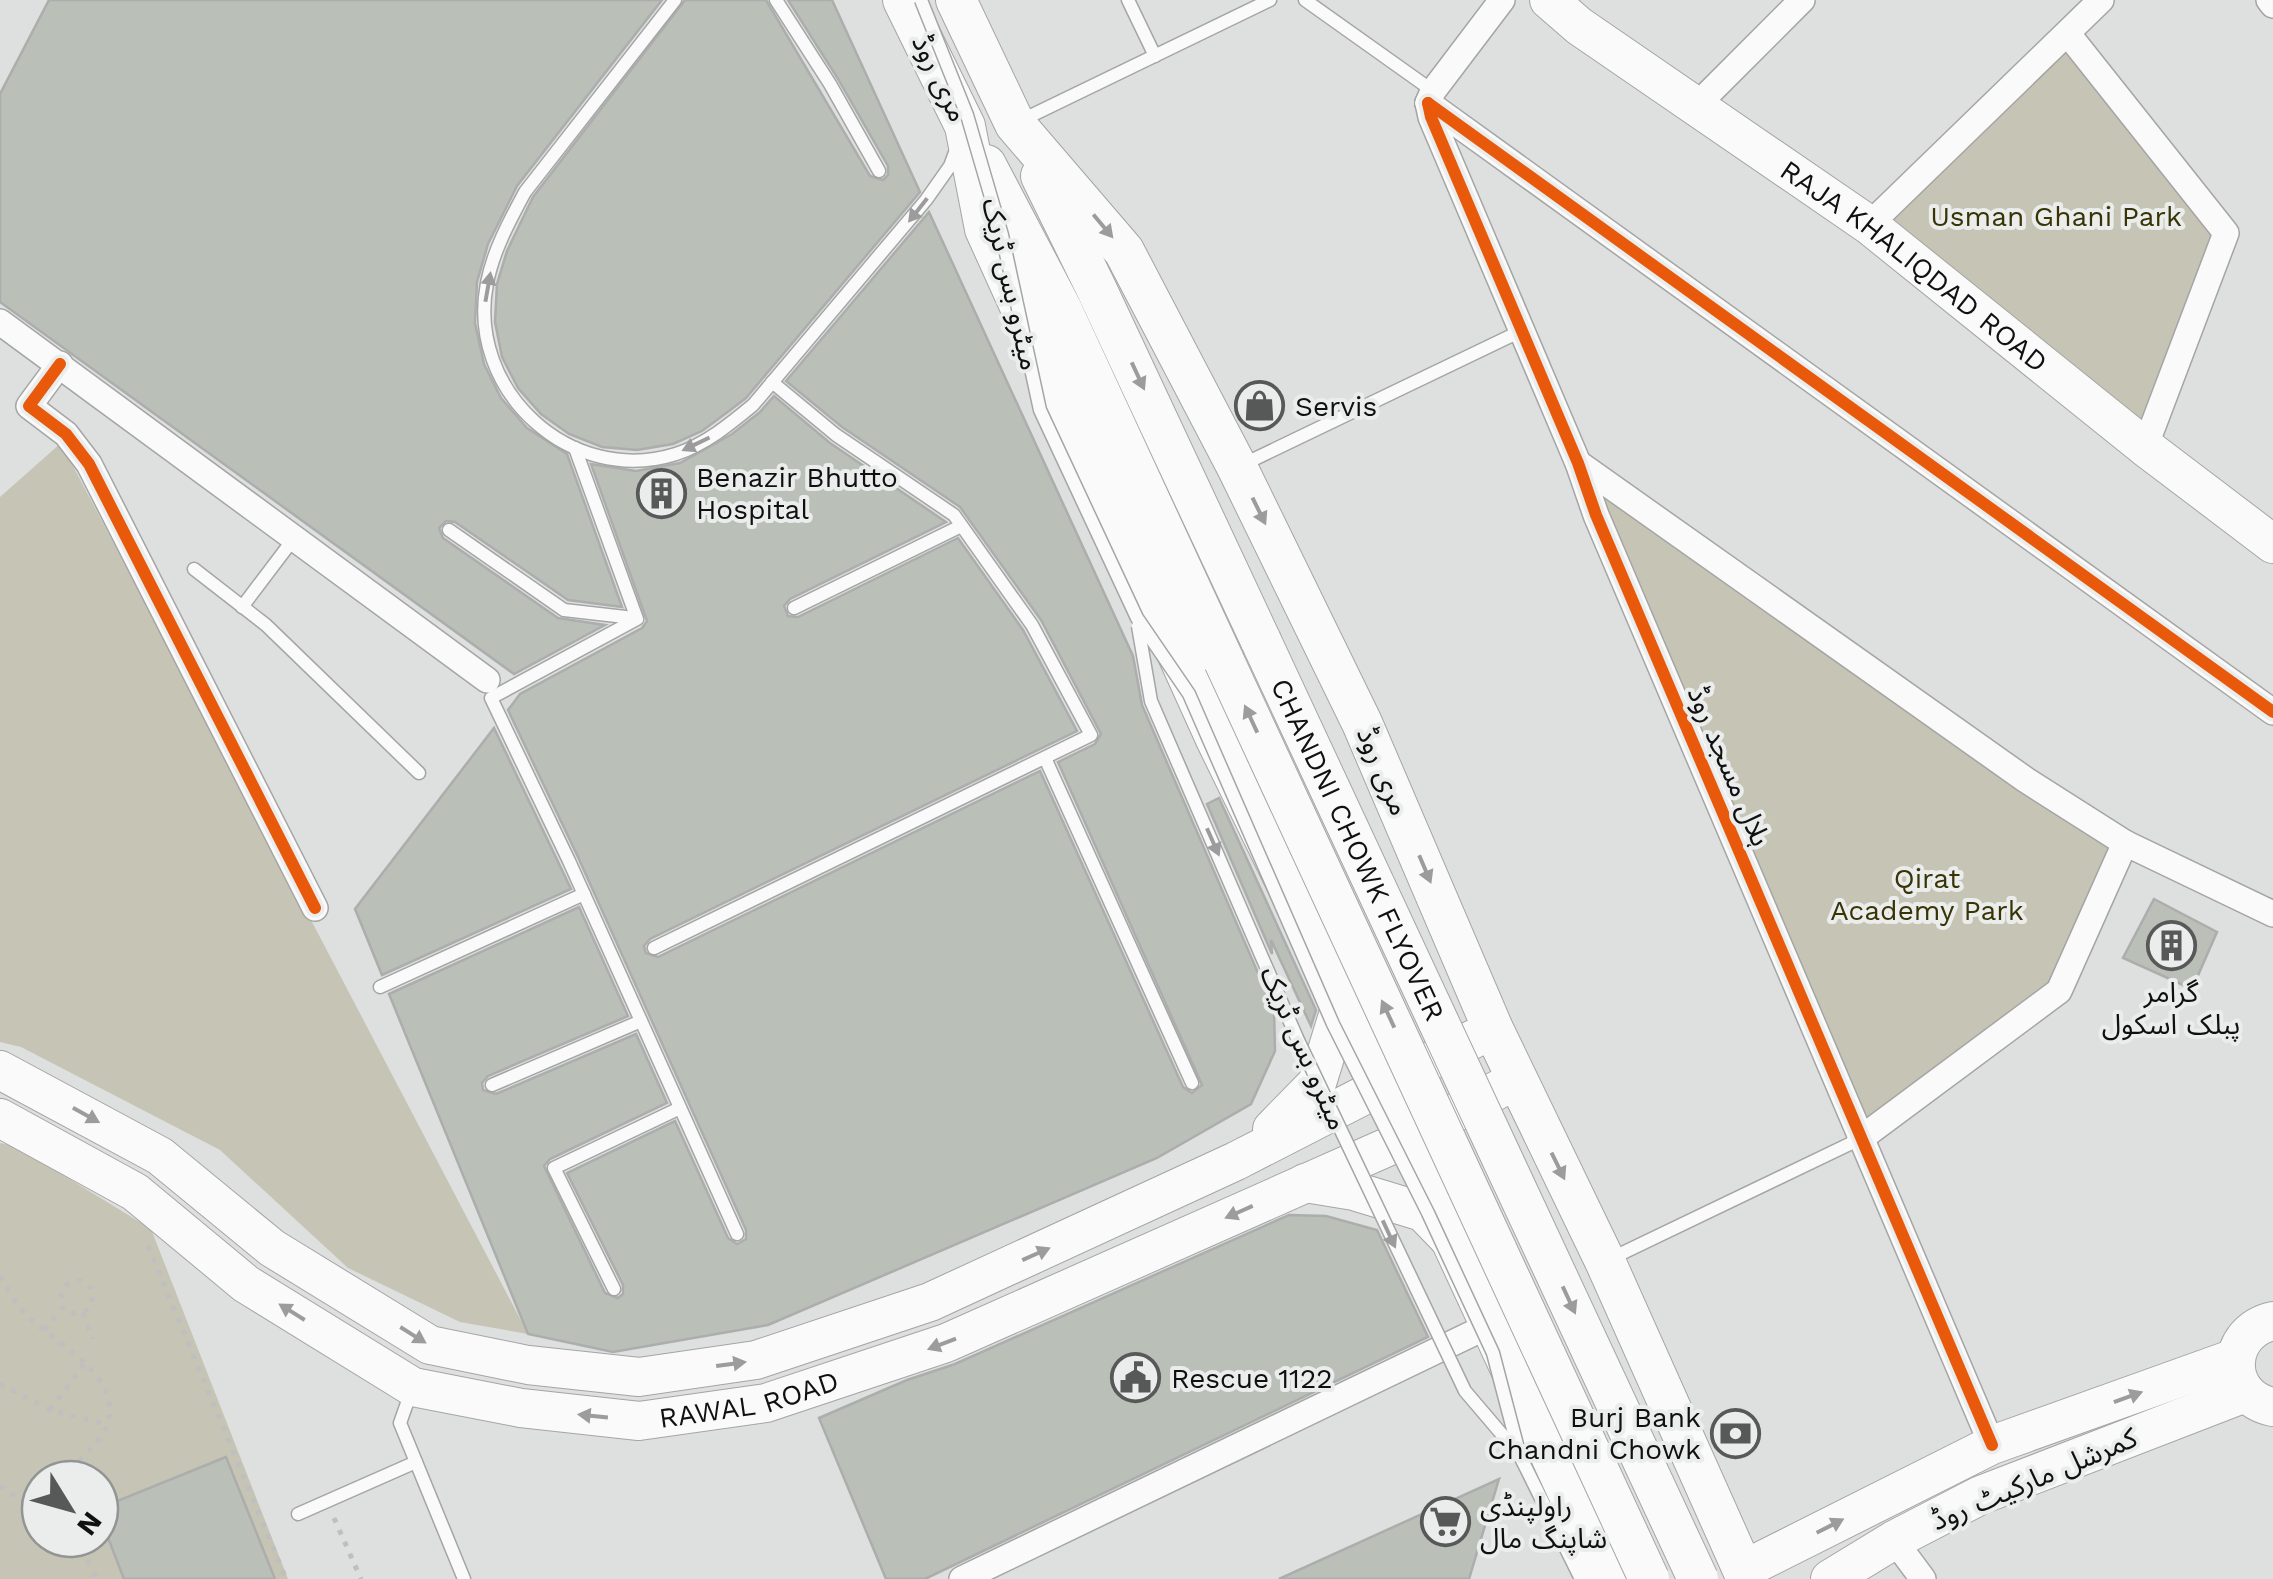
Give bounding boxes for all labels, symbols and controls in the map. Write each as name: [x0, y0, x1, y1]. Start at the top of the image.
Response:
street label: مری روڈ: [905, 29, 975, 127]
street label: RAJA KHALIQDAD ROAD: [1774, 153, 2054, 379]
street label: میٹرو بس ٹریک: [975, 195, 1047, 373]
one-way arrow: [908, 198, 929, 223]
park label: Usman Ghani Park: [1930, 200, 2182, 233]
one-way arrow: [1092, 214, 1114, 239]
one-way arrow: [481, 270, 496, 302]
one-way arrow: [1129, 362, 1146, 391]
shop icon: Servis: [1234, 380, 1286, 432]
place label: Servis: [1295, 390, 1377, 423]
one-way arrow: [681, 436, 710, 453]
place label: Benazir Bhutto Hospital: [696, 461, 898, 526]
building icon: Benazir Bhutto Hospital: [635, 467, 687, 519]
one-way arrow: [1250, 497, 1267, 526]
street label: CHANDNI CHOWK FLYOVER: [1264, 673, 1452, 1026]
street label: ہلال مسجد روڈ: [1681, 681, 1777, 851]
one-way arrow: [1243, 704, 1259, 734]
street label: مری روڈ: [1350, 722, 1416, 820]
one-way arrow: [1204, 828, 1221, 857]
one-way arrow: [1417, 854, 1433, 884]
park label: Qirat Academy Park: [1830, 862, 2024, 927]
building icon: گرامر پبلک اسکول: [2145, 919, 2197, 971]
street label: میٹرو بس ٹریک: [1253, 961, 1355, 1135]
place label: گرامر پبلک اسکول: [2102, 976, 2240, 1042]
one-way arrow: [1379, 999, 1396, 1028]
one-way arrow: [72, 1106, 100, 1124]
one-way arrow: [1549, 1151, 1566, 1180]
one-way arrow: [1224, 1204, 1254, 1220]
one-way arrow: [1381, 1219, 1398, 1248]
one-way arrow: [1021, 1246, 1051, 1262]
one-way arrow: [1560, 1286, 1577, 1315]
one-way arrow: [278, 1304, 306, 1321]
one-way arrow: [399, 1326, 427, 1343]
one-way arrow: [926, 1336, 956, 1352]
public building icon: Rescue 1122: [1110, 1352, 1162, 1404]
one-way arrow: [716, 1355, 748, 1371]
place label: Rescue 1122: [1171, 1362, 1333, 1395]
street label: RAWAL ROAD: [657, 1364, 843, 1434]
one-way arrow: [2113, 1389, 2143, 1404]
place label: Burj Bank Chandni Chowk: [1487, 1401, 1701, 1466]
bank icon: Burj Bank Chandni Chowk: [1710, 1407, 1762, 1459]
one-way arrow: [577, 1408, 609, 1424]
street label: کمرشل مارکیٹ روڈ: [1926, 1421, 2142, 1537]
north arrow: [20, 1459, 120, 1559]
place label: راولپنڈی شاپنگ مال: [1480, 1490, 1607, 1556]
supermarket icon: راولپنڈی شاپنگ مال: [1419, 1496, 1471, 1548]
text: N: [70, 1506, 109, 1542]
one-way arrow: [1816, 1518, 1845, 1535]

